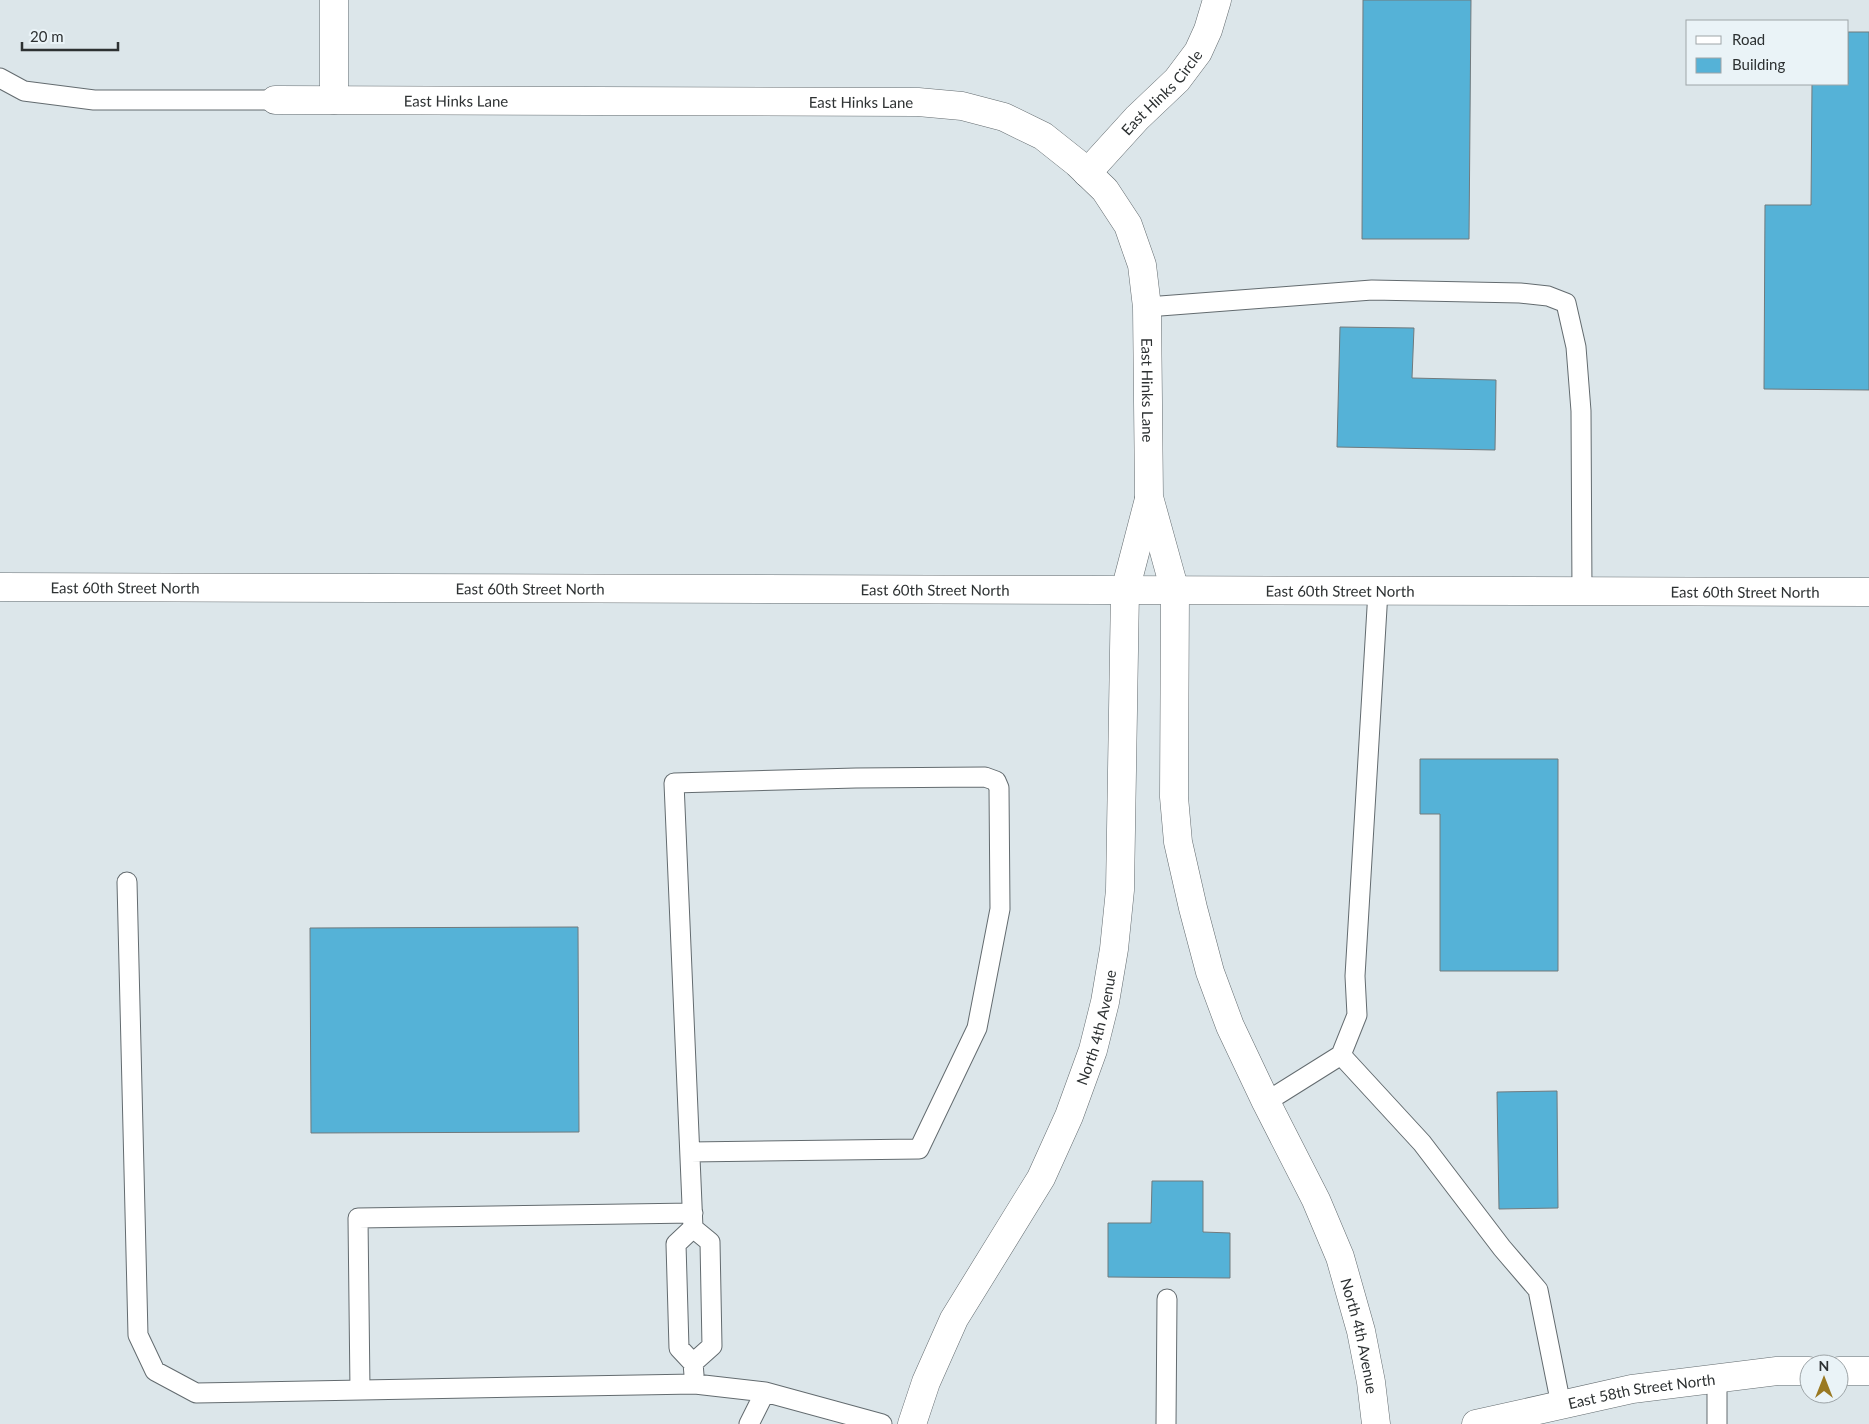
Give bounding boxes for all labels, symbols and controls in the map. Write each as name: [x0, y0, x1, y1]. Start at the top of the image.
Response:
scale bar: [22, 20, 119, 52]
legend: [1686, 20, 1849, 85]
text: 20 m: [30, 27, 64, 45]
text: Road: [1732, 30, 1765, 48]
street label: East Hinks Circle: [1117, 46, 1206, 139]
text: Building: [1732, 55, 1785, 73]
street label: East Hinks Lane: [404, 91, 508, 110]
street label: East Hinks Lane: [809, 93, 913, 111]
street label: East Hinks Lane: [1138, 338, 1157, 443]
street label: East 60th Street North: [50, 578, 200, 597]
street label: East 60th Street North: [455, 579, 605, 598]
street label: East 60th Street North: [860, 580, 1010, 599]
street label: East 60th Street North: [1265, 581, 1415, 600]
street label: East 60th Street North: [1670, 582, 1820, 601]
street label: North 4th Avenue: [1072, 968, 1119, 1087]
street label: North 4th Avenue: [1337, 1276, 1381, 1395]
north arrow: [1799, 1354, 1849, 1404]
text: N: [1819, 1357, 1829, 1374]
street label: East 58th Street North: [1566, 1370, 1716, 1412]

